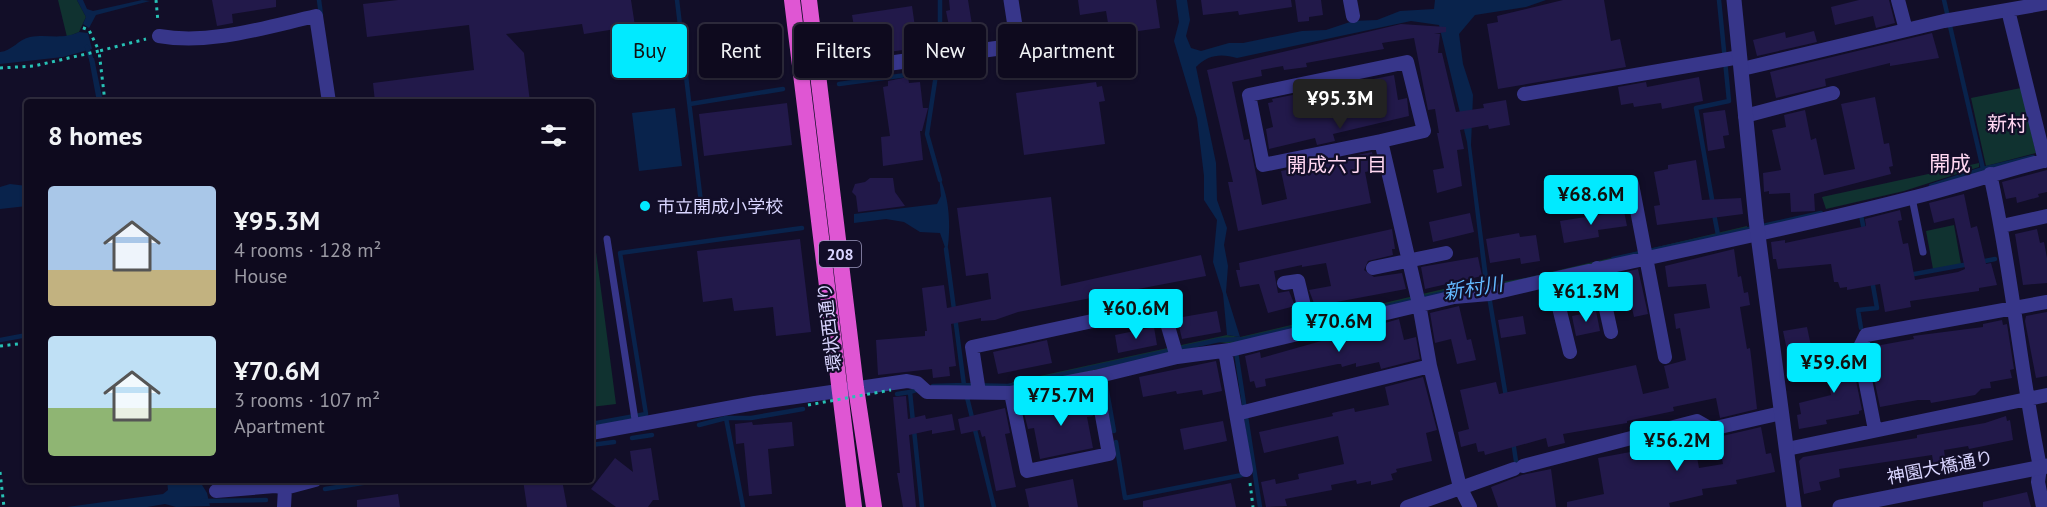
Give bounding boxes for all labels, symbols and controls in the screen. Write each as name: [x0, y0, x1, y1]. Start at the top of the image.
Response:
chip: Buy: [612, 24, 687, 78]
chip: Rent: [699, 24, 782, 78]
chip: Filters: [794, 24, 892, 78]
chip: New: [904, 24, 986, 78]
chip: Apartment: [998, 24, 1136, 78]
pin: ¥95.3M: [1291, 79, 1389, 130]
text: ¥95.3M: [1307, 85, 1373, 111]
district label: 新村: [1987, 111, 2027, 137]
text: 8 homes: [48, 119, 143, 152]
icon: filters: [537, 119, 570, 152]
district label: 開成: [1929, 150, 1971, 177]
district label: 開成六丁目: [1287, 152, 1387, 178]
pin: ¥68.6M: [1542, 175, 1640, 226]
text: ¥68.6M: [1558, 181, 1624, 207]
place label: 市立開成小学校: [657, 195, 783, 218]
marker: 市立開成小学校: [638, 199, 652, 213]
text: ¥95.3M: [234, 204, 320, 237]
icon: home: [96, 210, 168, 282]
text: 4 rooms · 128 m²: [234, 237, 381, 263]
road number: 208: [819, 241, 861, 267]
text: House: [234, 263, 288, 289]
water label: 新村川: [1441, 270, 1507, 306]
pin: ¥61.3M: [1537, 272, 1635, 323]
text: ¥61.3M: [1553, 278, 1619, 304]
street label: 環状西通り: [812, 281, 846, 373]
pin: ¥60.6M: [1087, 289, 1185, 340]
text: ¥60.6M: [1103, 295, 1169, 321]
pin: ¥70.6M: [1290, 302, 1388, 353]
text: ¥70.6M: [1306, 308, 1372, 334]
pin: ¥59.6M: [1785, 343, 1883, 394]
text: ¥59.6M: [1801, 349, 1867, 375]
text: ¥70.6M: [234, 354, 320, 387]
icon: home: [96, 360, 168, 432]
pin: ¥75.7M: [1012, 376, 1110, 427]
text: ¥75.7M: [1028, 382, 1094, 408]
text: 3 rooms · 107 m²: [234, 387, 380, 413]
text: Apartment: [234, 413, 325, 439]
pin: ¥56.2M: [1628, 421, 1726, 472]
text: ¥56.2M: [1644, 427, 1710, 453]
street label: 神園大橋通り: [1885, 445, 1995, 489]

